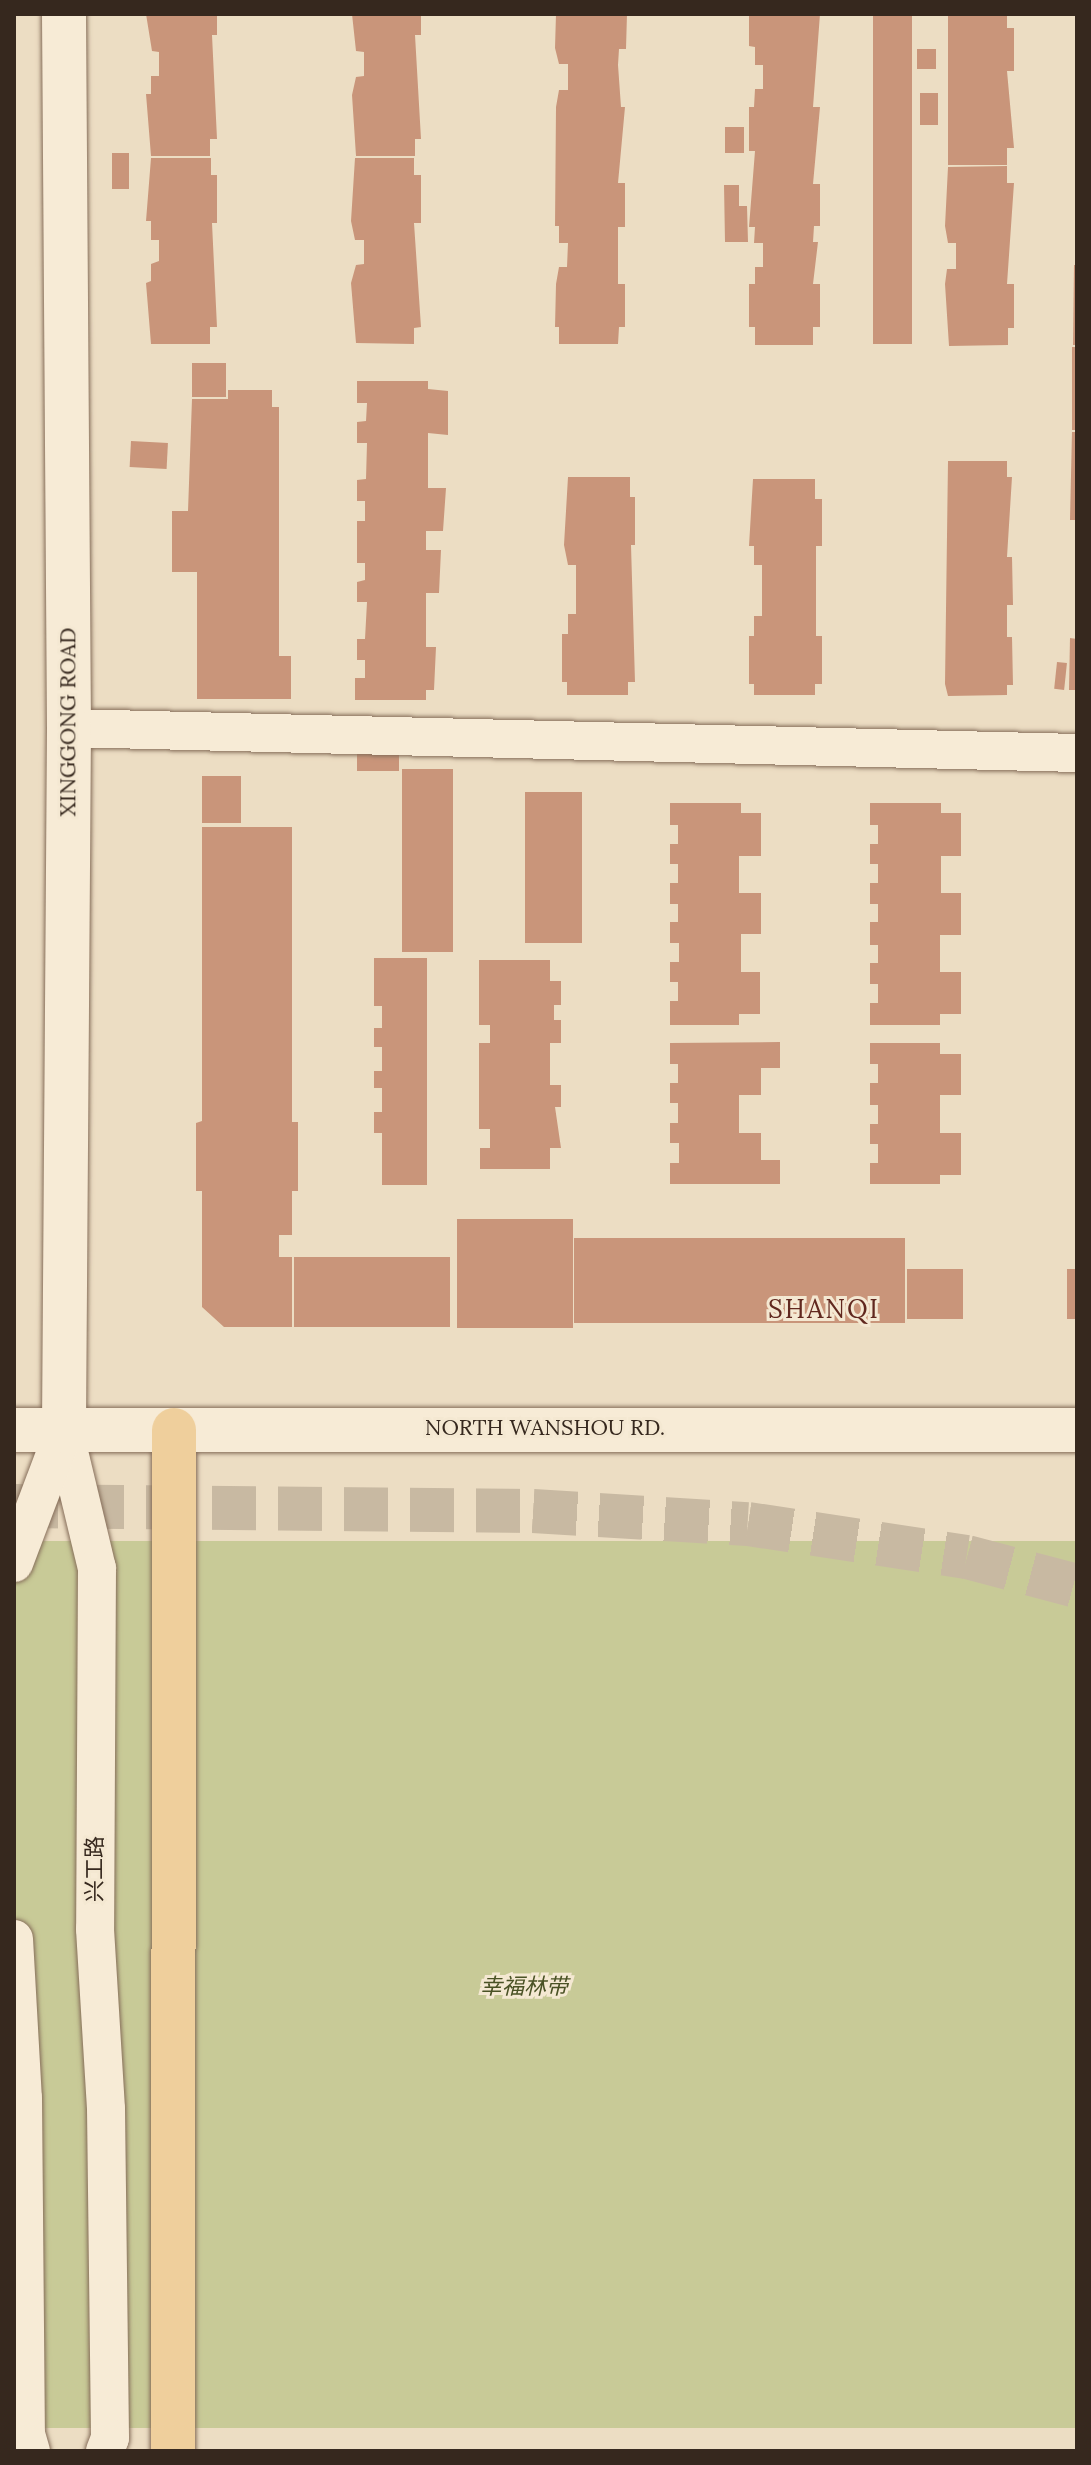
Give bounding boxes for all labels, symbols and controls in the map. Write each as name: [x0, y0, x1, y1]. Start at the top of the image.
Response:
street label: XINGGONG ROAD: [55, 628, 81, 816]
district label: SHANQI: [768, 1293, 880, 1325]
street label: NORTH WANSHOU RD.: [425, 1415, 665, 1441]
street label: 兴工路: [82, 1836, 108, 1902]
park label: 幸福林带: [480, 1974, 568, 2000]

